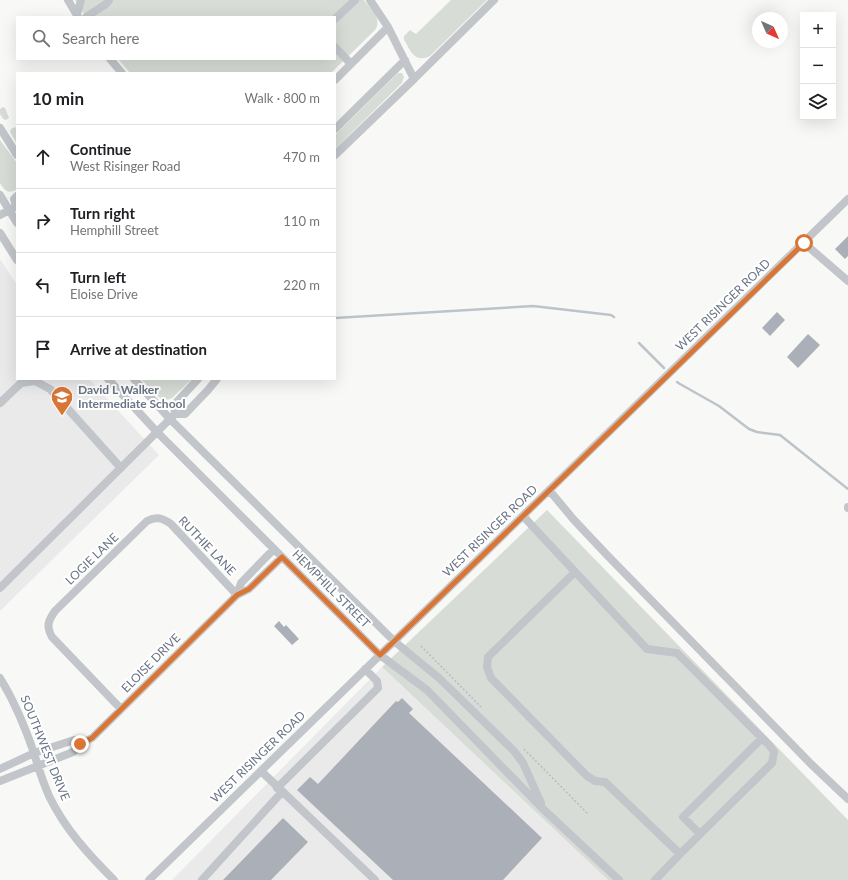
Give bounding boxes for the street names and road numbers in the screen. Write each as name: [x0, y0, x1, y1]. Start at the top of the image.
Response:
street label: WEST RISINGER ROAD: [672, 256, 773, 354]
street label: WEST RISINGER ROAD: [439, 482, 540, 580]
street label: RUTHIE LANE: [175, 513, 239, 578]
street label: LOGIE LANE: [62, 530, 121, 588]
street label: HEMPHILL STREET: [289, 547, 373, 631]
street label: ELOISE DRIVE: [118, 630, 183, 695]
street label: SOUTHWEST DRIVE: [18, 693, 73, 803]
street label: WEST RISINGER ROAD: [207, 708, 308, 806]

